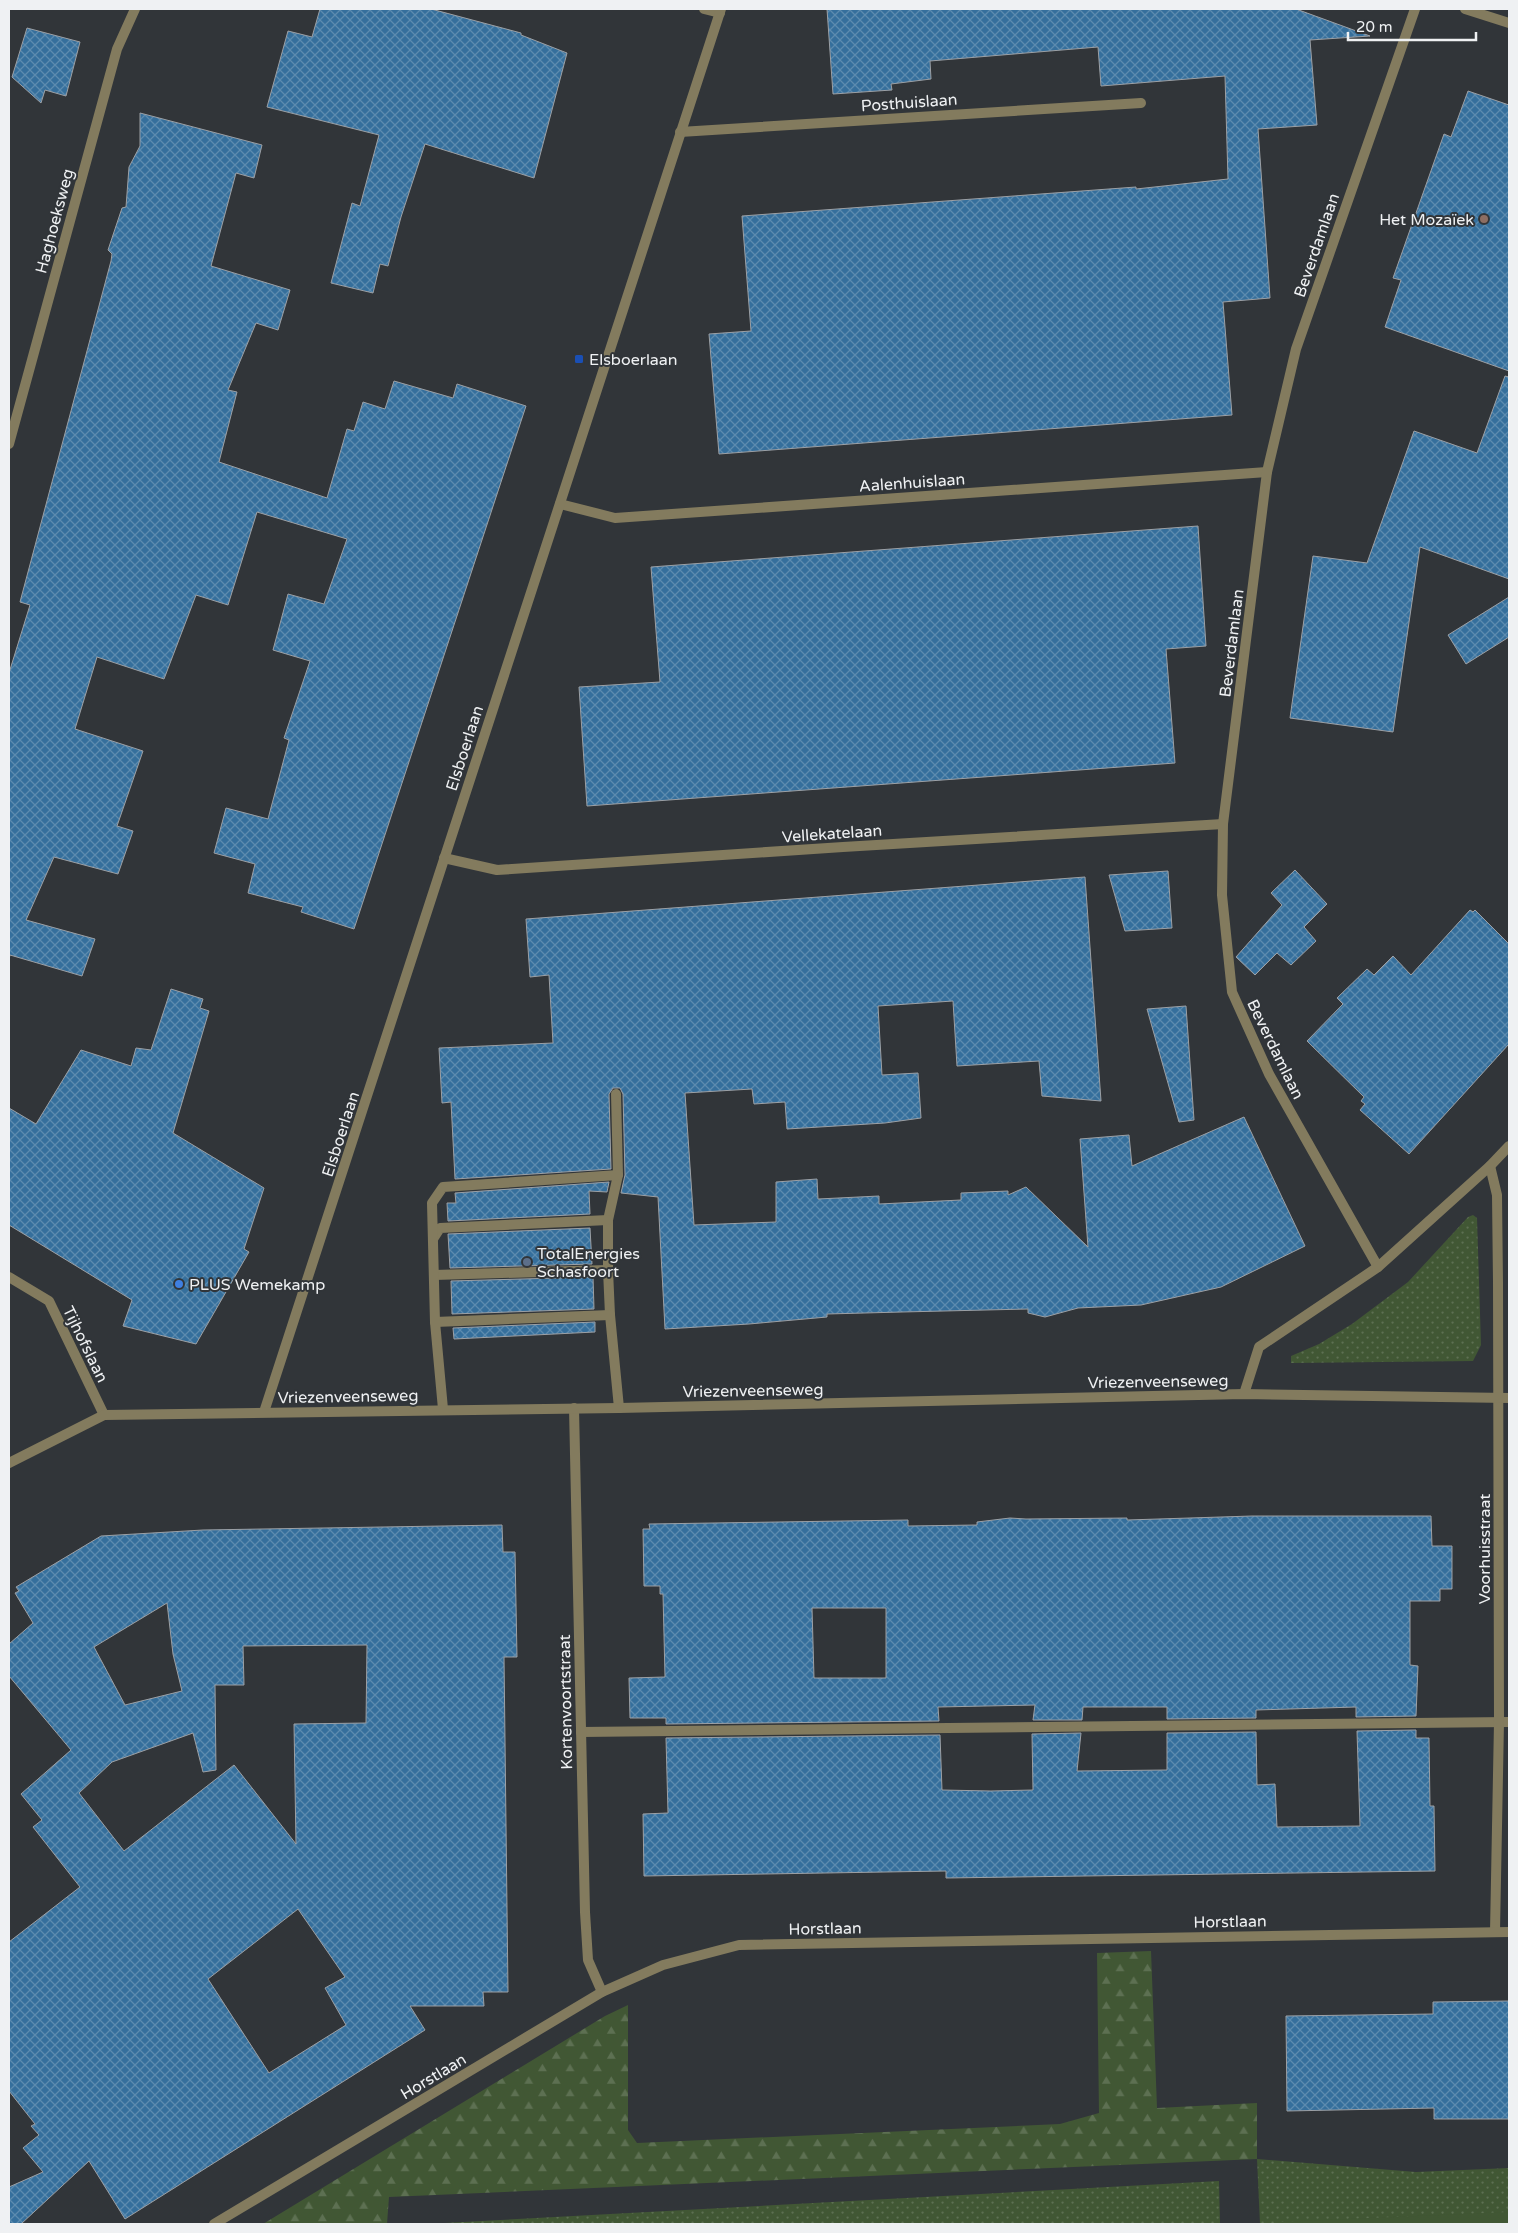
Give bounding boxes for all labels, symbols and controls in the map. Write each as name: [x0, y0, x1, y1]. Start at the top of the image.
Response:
scale bar: [1348, 10, 1476, 42]
text: 20 m: [1356, 18, 1393, 36]
street label: Posthuislaan: [860, 90, 958, 116]
street label: Haghoeksweg: [31, 167, 79, 276]
street label: Beverdamlaan: [1290, 191, 1344, 300]
place label: Het Mozaïek: [1379, 210, 1474, 230]
marker: Het Mozaïek: [1478, 213, 1490, 225]
place label: Elsboerlaan: [589, 350, 678, 370]
marker: Elsboerlaan: [573, 353, 585, 365]
street label: Aalenhuislaan: [858, 469, 966, 497]
street label: Beverdamlaan: [1215, 588, 1249, 698]
street label: Elsboerlaan: [442, 703, 488, 794]
street label: Vellekatelaan: [781, 821, 883, 847]
street label: Beverdamlaan: [1242, 996, 1308, 1103]
street label: Elsboerlaan: [318, 1089, 364, 1180]
place label: TotalEnergies Schasfoort: [537, 1244, 640, 1282]
marker: TotalEnergies Schasfoort: [521, 1256, 533, 1268]
place label: PLUS Wemekamp: [189, 1275, 325, 1295]
marker: PLUS Wemekamp: [173, 1278, 185, 1290]
street label: Tijhofslaan: [58, 1303, 112, 1386]
street label: Vriezenveenseweg: [1087, 1371, 1229, 1393]
street label: Vriezenveenseweg: [682, 1380, 824, 1402]
street label: Vriezenveenseweg: [277, 1386, 419, 1408]
street label: Voorhuisstraat: [1475, 1494, 1495, 1604]
street label: Kortenvoortstraat: [555, 1634, 577, 1770]
street label: Horstlaan: [1193, 1911, 1267, 1933]
street label: Horstlaan: [788, 1918, 862, 1940]
street label: Horstlaan: [397, 2049, 470, 2104]

